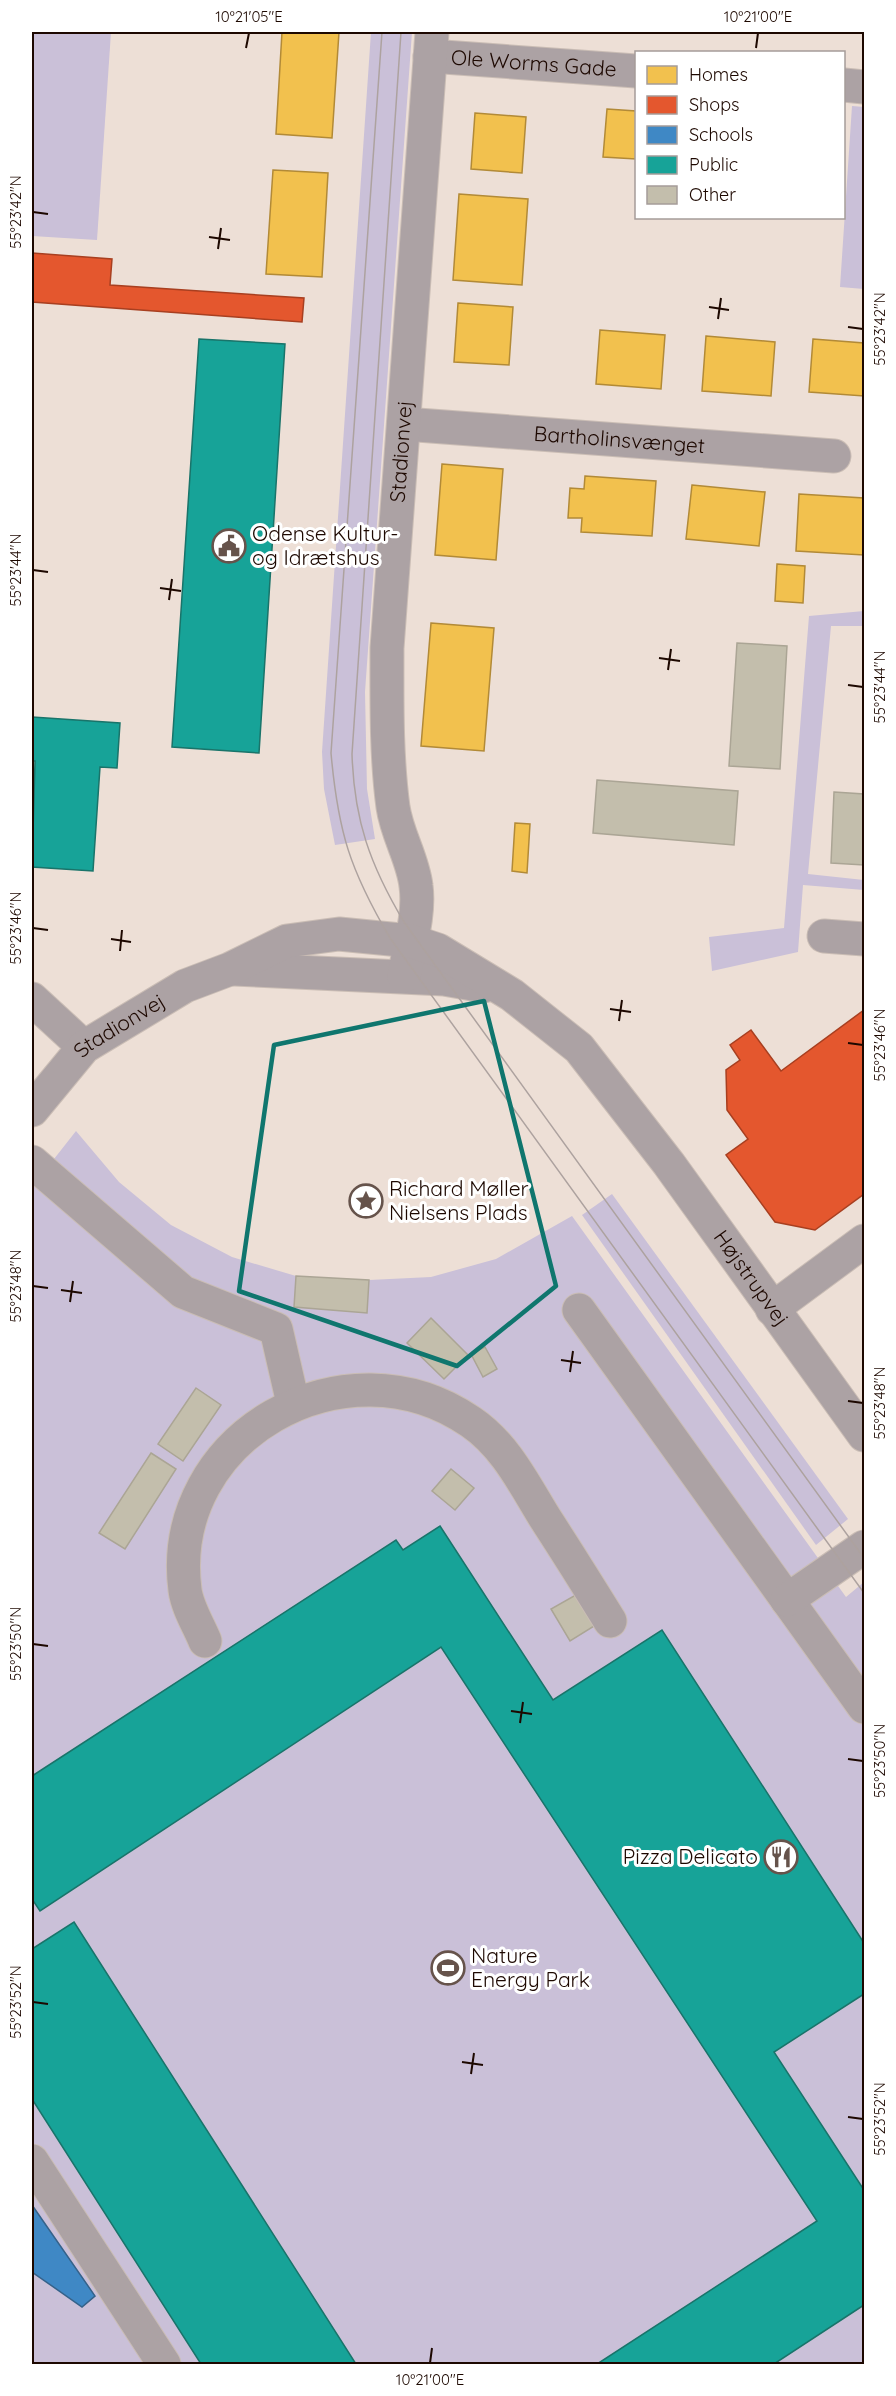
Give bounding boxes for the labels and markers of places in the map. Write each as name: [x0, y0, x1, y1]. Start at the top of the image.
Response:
place label: Odense Kultur- og Idrætshus: [252, 520, 398, 570]
public building icon: Odense Kultur- og Idrætshus: [211, 528, 247, 564]
place label: Richard Møller Nielsens Plads: [389, 1175, 529, 1225]
place icon: Richard Møller Nielsens Plads: [348, 1183, 384, 1219]
restaurant icon: Pizza Delicato: [763, 1839, 799, 1875]
place label: Pizza Delicato: [623, 1843, 758, 1869]
place label: Nature Energy Park: [471, 1942, 590, 1992]
sports icon: Nature Energy Park: [430, 1950, 466, 1986]

